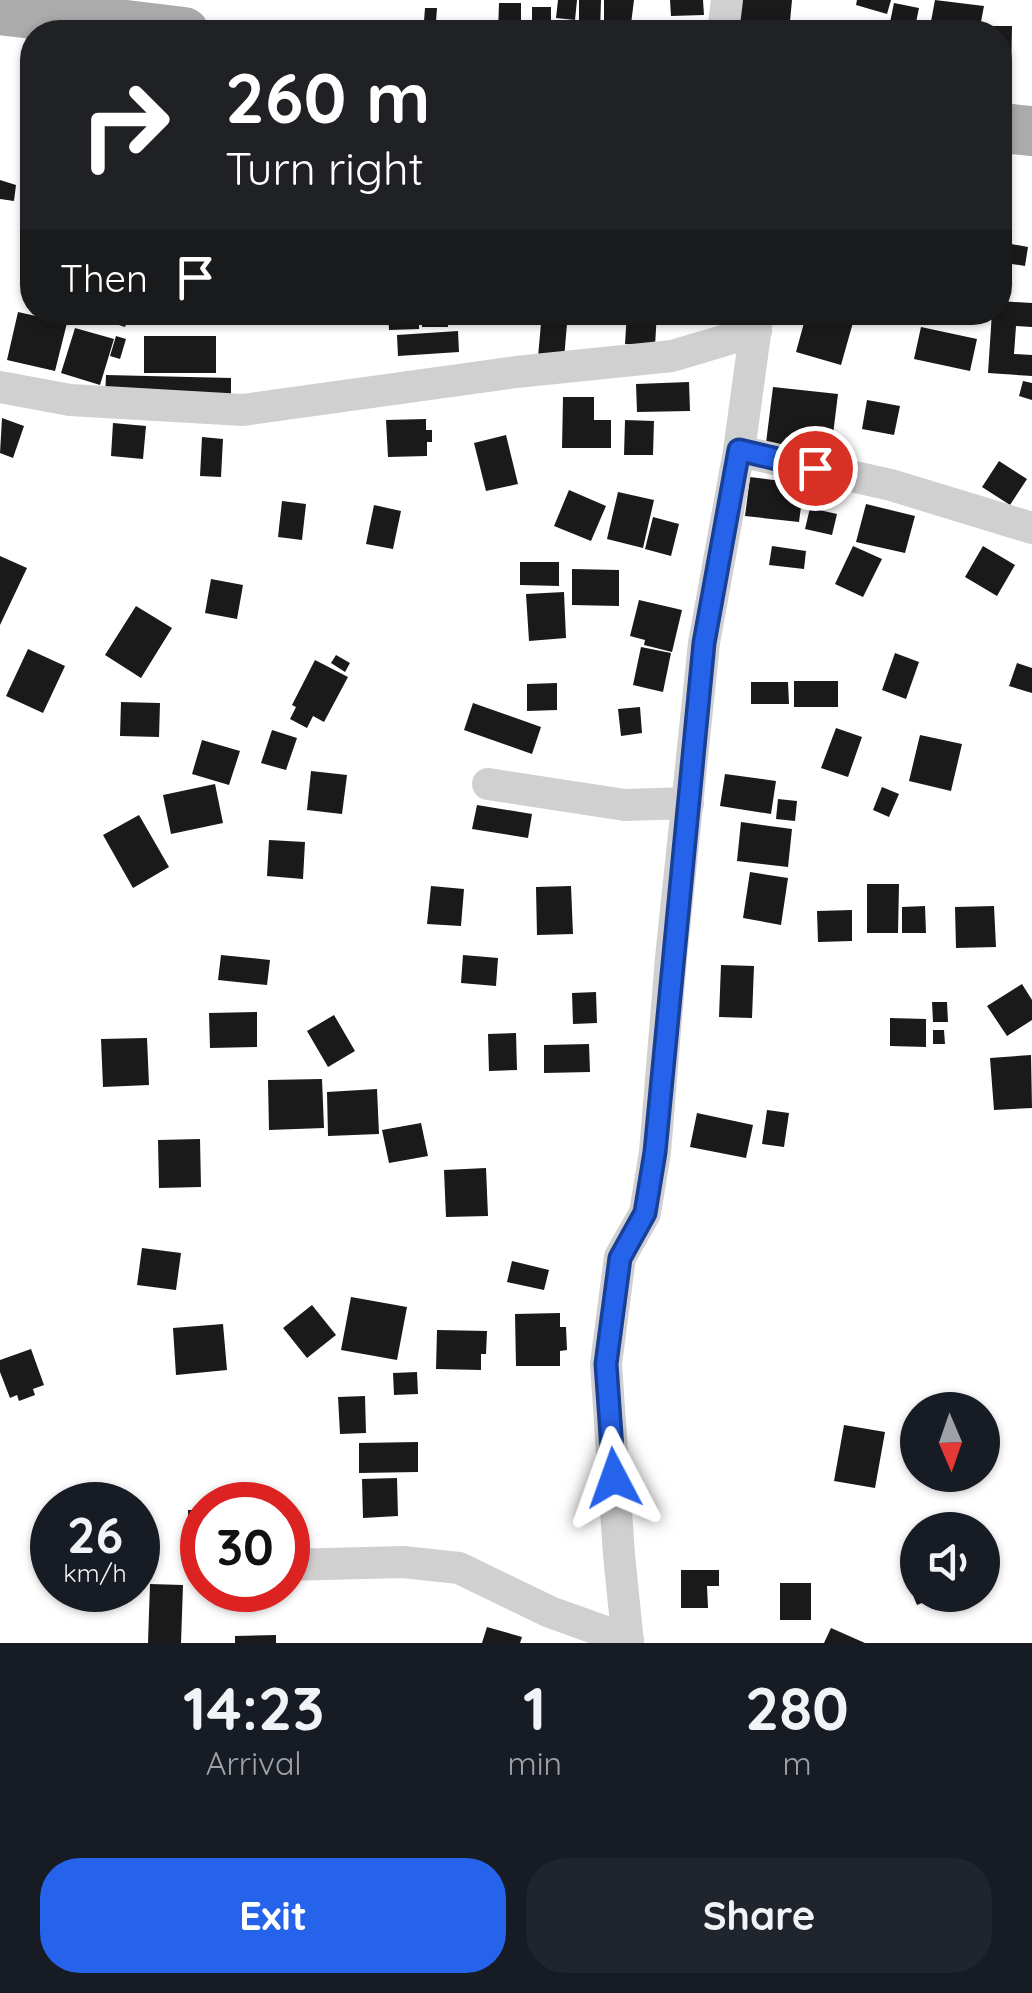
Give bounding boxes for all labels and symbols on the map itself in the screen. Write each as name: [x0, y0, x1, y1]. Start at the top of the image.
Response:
pin: [773, 426, 858, 511]
north arrow: [900, 1392, 1000, 1492]
position arrow: [562, 1426, 666, 1530]
speed limit sign: 30: [180, 1482, 310, 1612]

